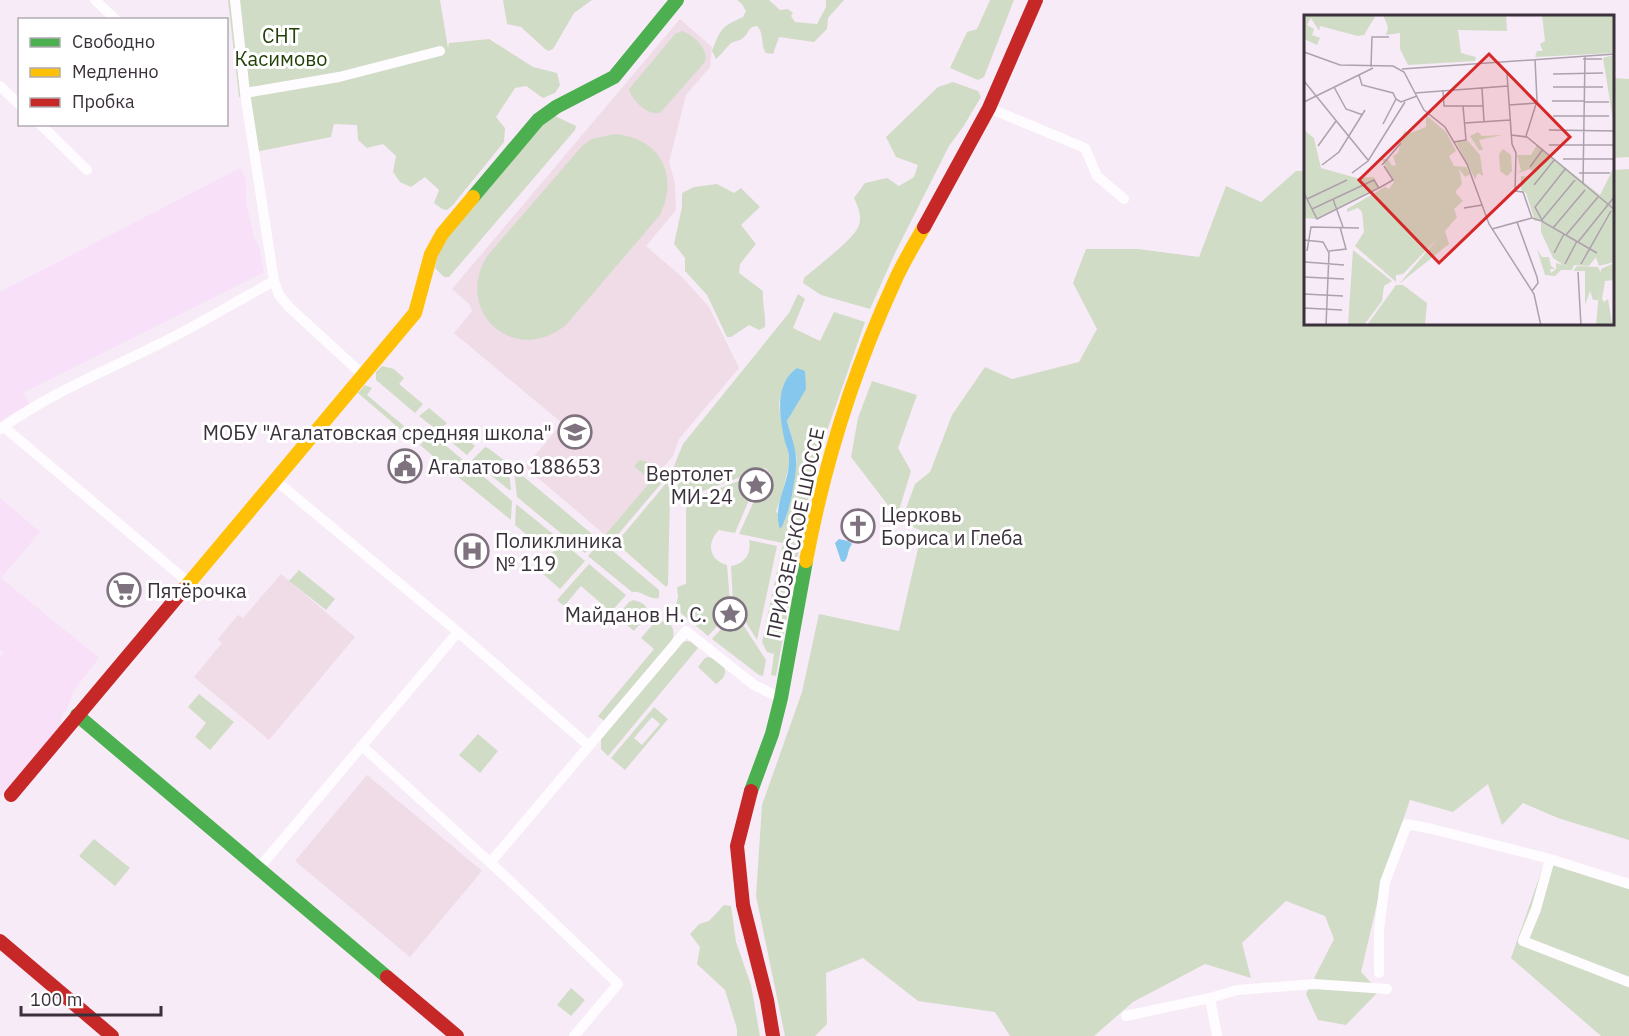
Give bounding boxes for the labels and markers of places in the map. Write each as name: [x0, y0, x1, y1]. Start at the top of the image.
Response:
school or university icon: МОБУ "Агалатовская средняя школа": [557, 414, 593, 450]
place label: МОБУ "Агалатовская средняя школа": [203, 419, 552, 446]
public building icon: Агалатово 188653: [387, 448, 423, 484]
place label: Агалатово 188653: [428, 453, 601, 480]
place label: Вертолет МИ-24: [646, 460, 734, 510]
place icon: Вертолет МИ-24: [738, 467, 774, 503]
place label: Церковь Бориса и Глеба: [881, 501, 1023, 551]
church icon: Церковь Бориса и Глеба: [840, 508, 876, 544]
place label: Поликлиника № 119: [495, 527, 622, 577]
hospital icon: Поликлиника № 119: [454, 533, 490, 569]
supermarket icon: Пятёрочка: [106, 572, 142, 608]
place label: Пятёрочка: [147, 577, 247, 604]
place icon: Майданов Н. С.: [712, 596, 748, 632]
place label: Майданов Н. С.: [565, 601, 707, 628]

